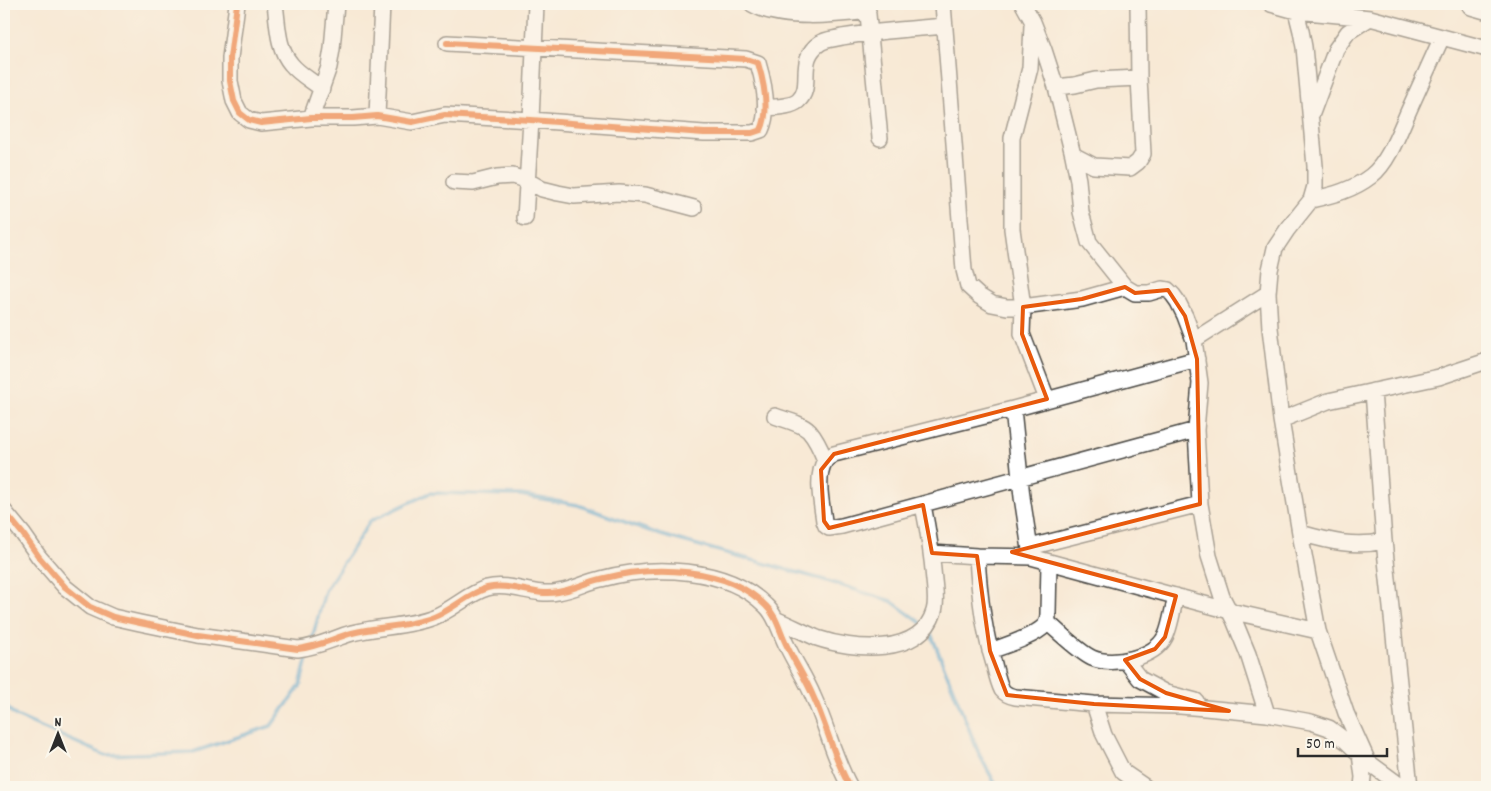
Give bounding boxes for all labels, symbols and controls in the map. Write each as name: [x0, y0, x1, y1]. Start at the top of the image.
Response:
north arrow: [32, 708, 82, 758]
text: N: [55, 713, 62, 733]
scale bar: [1298, 726, 1387, 758]
text: 50 m: [1306, 734, 1335, 756]

